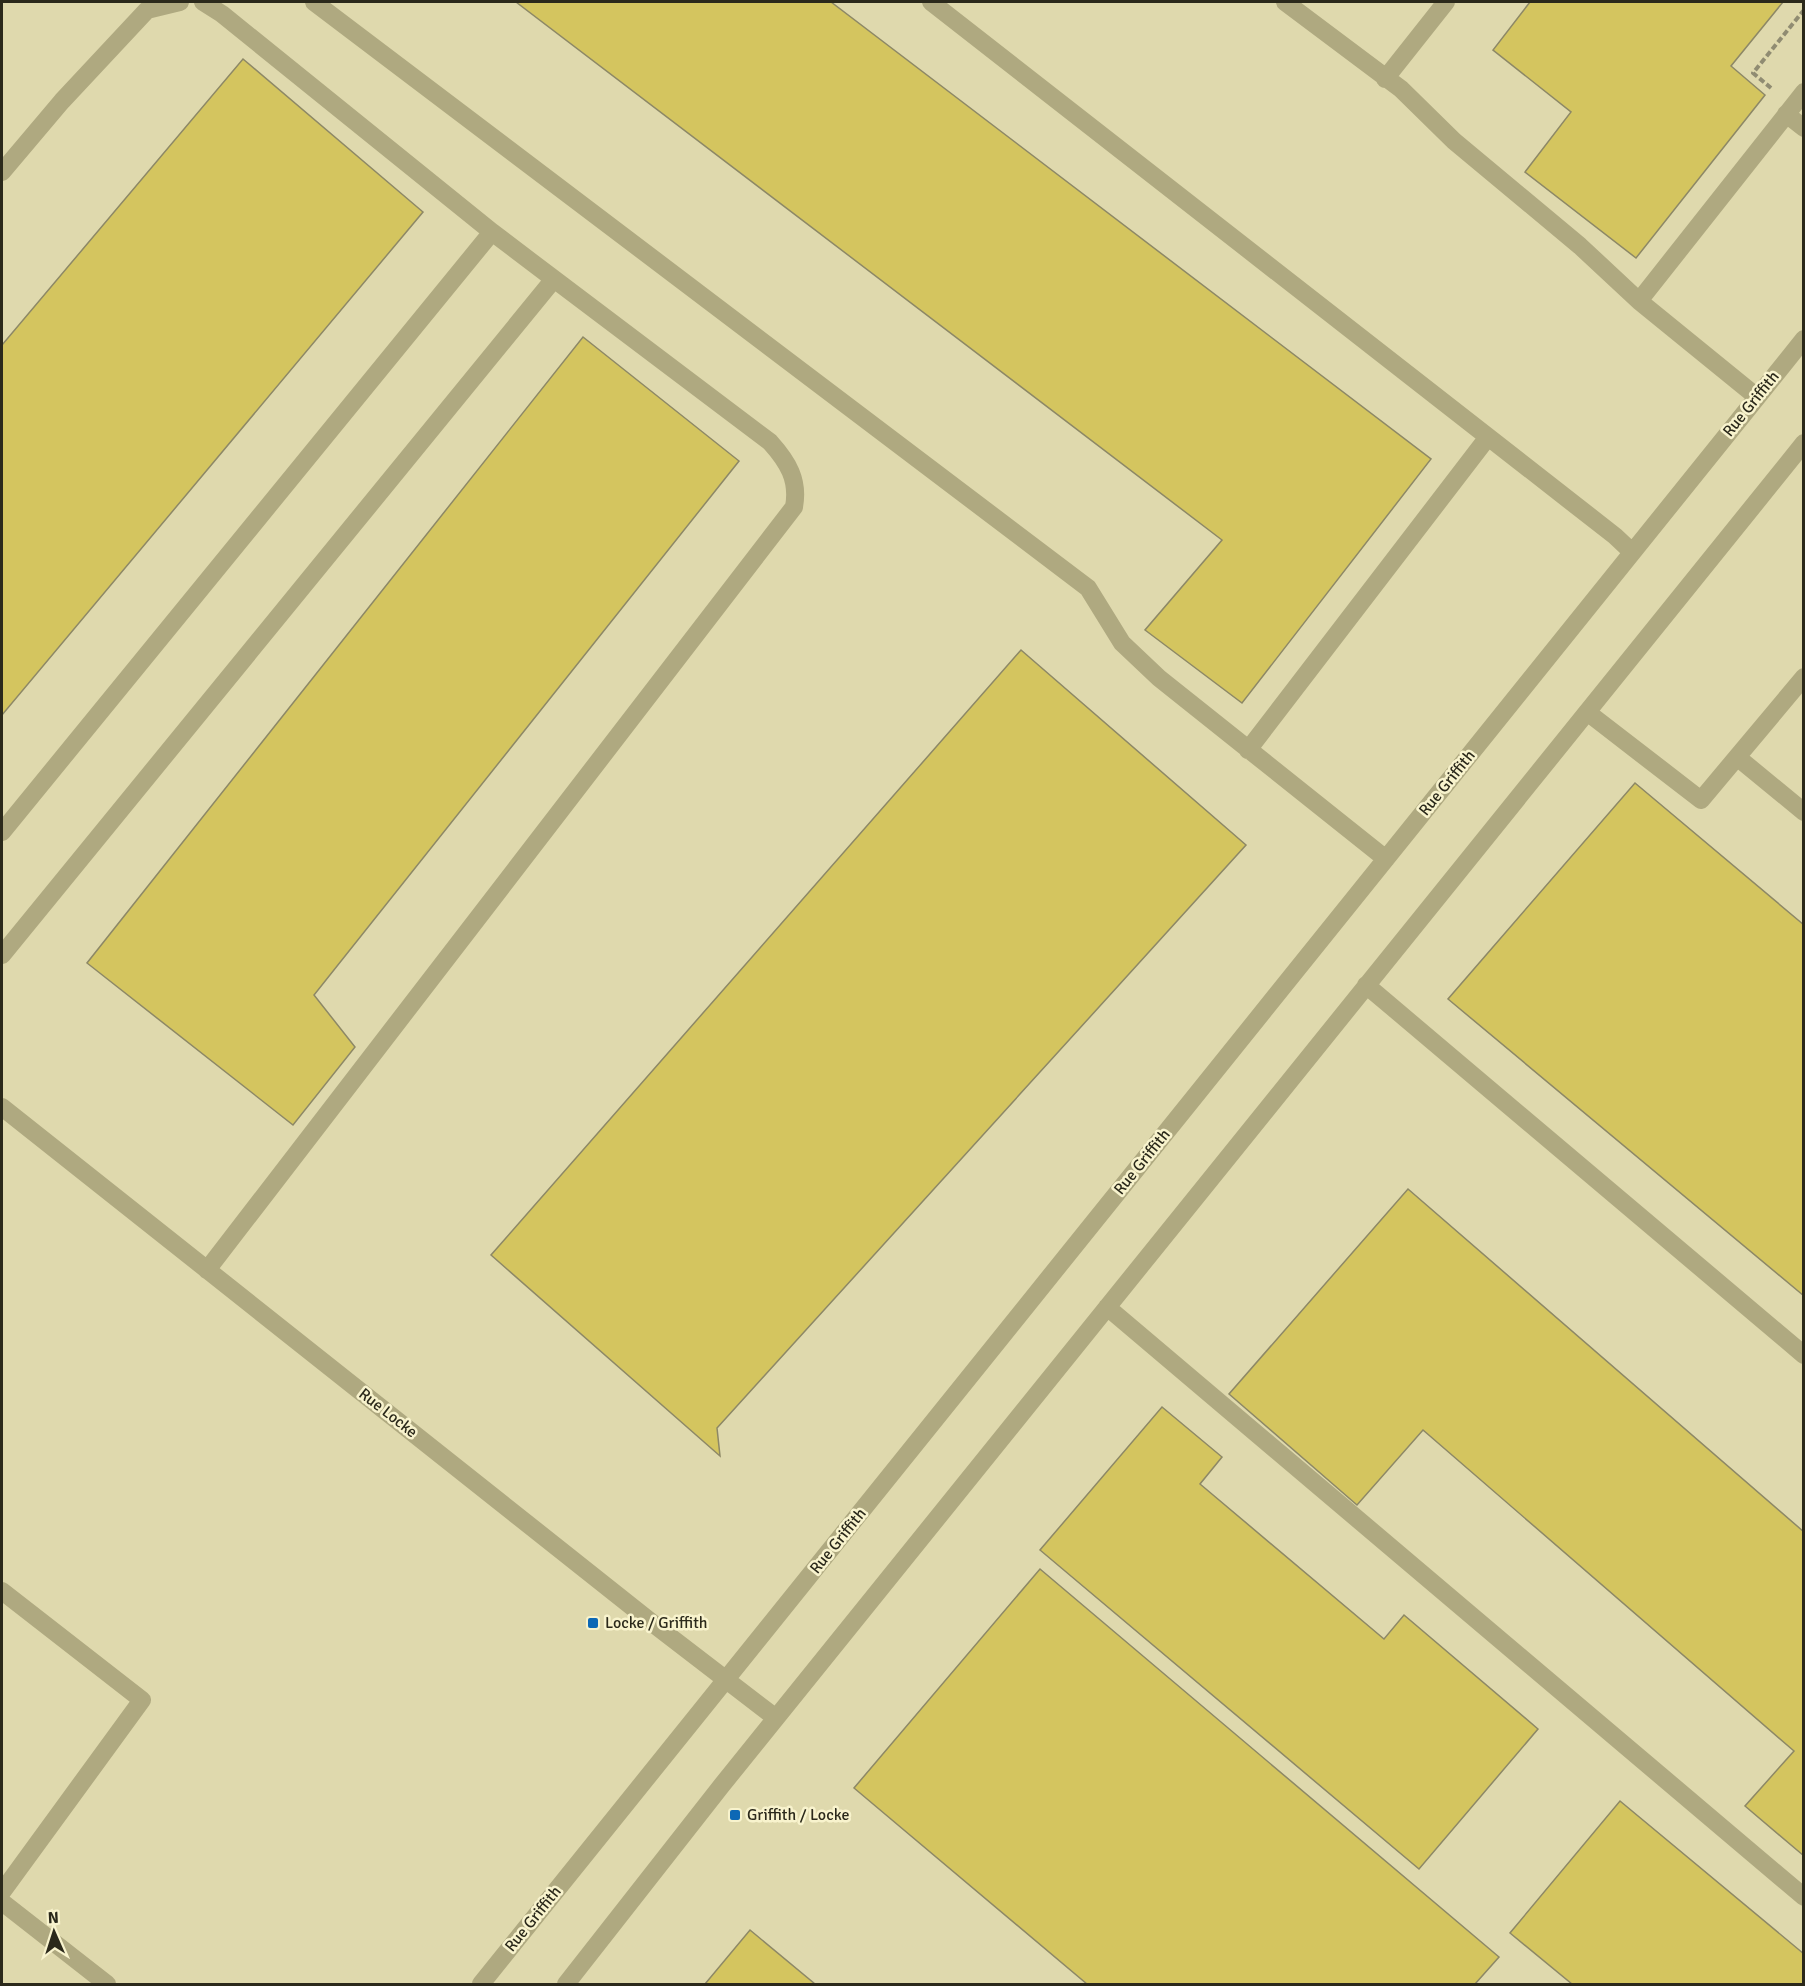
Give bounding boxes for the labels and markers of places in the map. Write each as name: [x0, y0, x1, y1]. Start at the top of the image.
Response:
place label: Locke / Griffith: [605, 1613, 707, 1633]
marker: Locke / Griffith: [586, 1616, 600, 1630]
place label: Griffith / Locke: [747, 1805, 849, 1825]
marker: Griffith / Locke: [728, 1808, 742, 1822]

